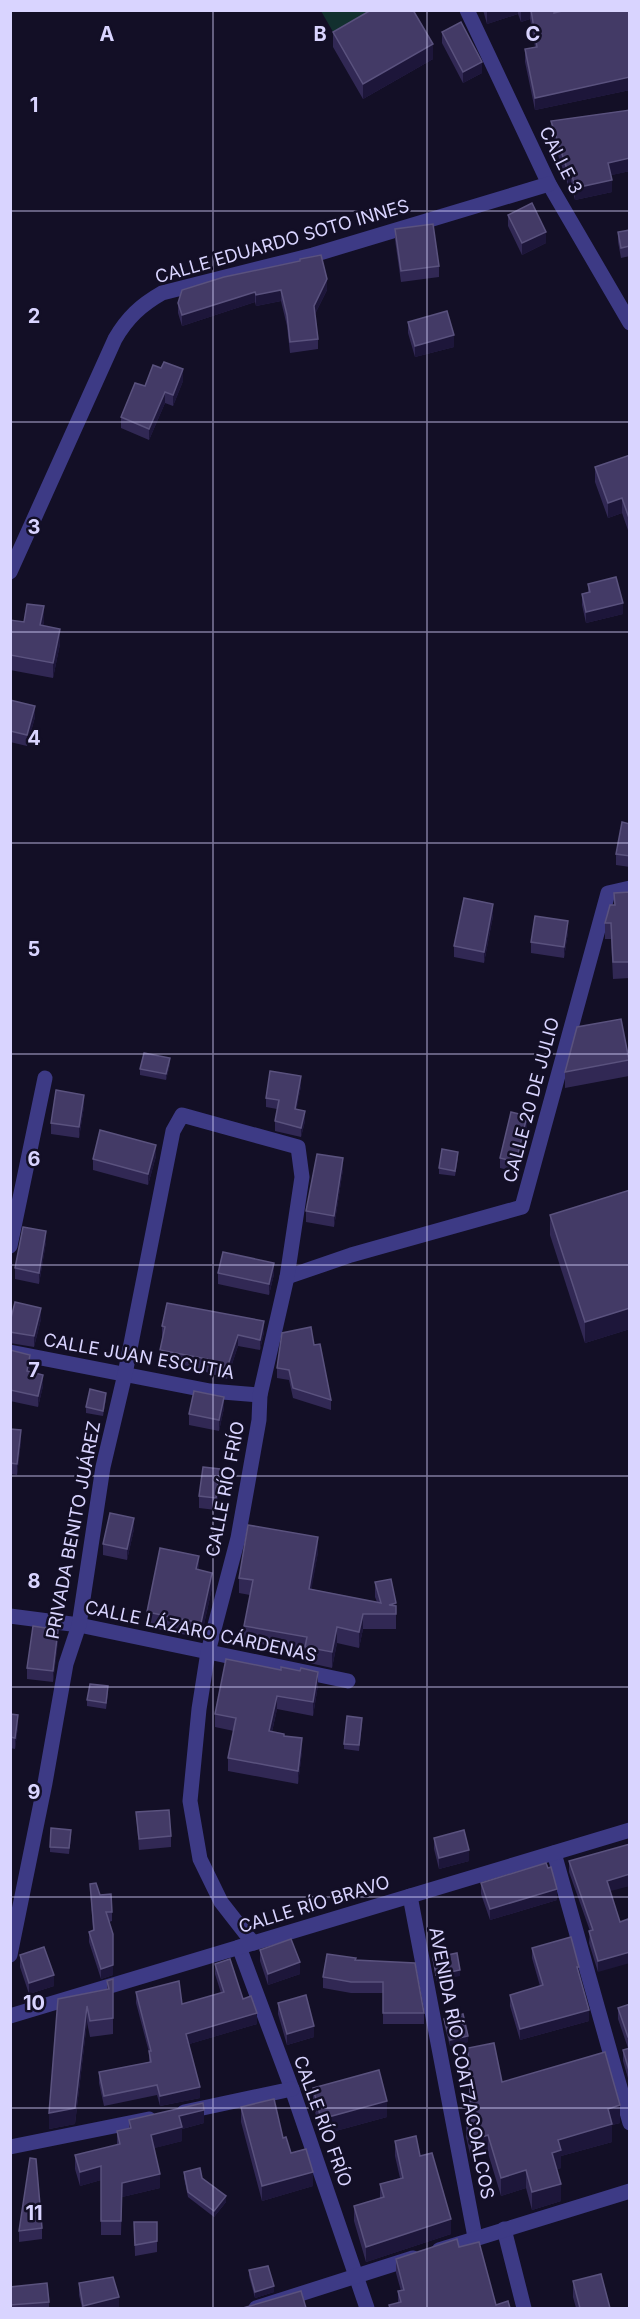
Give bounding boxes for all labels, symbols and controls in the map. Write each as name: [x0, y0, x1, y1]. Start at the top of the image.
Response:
text: A: [100, 22, 115, 46]
text: B: [313, 22, 327, 46]
text: C: [526, 22, 540, 46]
text: 1: [30, 93, 38, 117]
street label: CALLE 3: [535, 123, 587, 197]
street label: CALLE EDUARDO SOTO INNES: [153, 195, 411, 287]
text: 2: [28, 304, 40, 328]
text: 3: [28, 515, 40, 539]
text: 4: [27, 726, 41, 750]
text: 5: [28, 937, 40, 961]
street label: CALLE 20 DE JULIO: [499, 1015, 563, 1185]
text: 6: [28, 1147, 41, 1171]
street label: CALLE JUAN ESCUTIA: [42, 1329, 236, 1383]
text: 7: [28, 1358, 40, 1382]
street label: PRIVADA BENITO JUÁREZ: [41, 1419, 104, 1641]
street label: CALLE RÍO FRÍO: [201, 1419, 248, 1558]
text: 8: [27, 1569, 41, 1593]
street label: CALLE LÁZARO CÁRDENAS: [83, 1595, 319, 1666]
text: 9: [28, 1780, 41, 1804]
street label: CALLE RÍO BRAVO: [236, 1870, 392, 1937]
street label: AVENIDA RÍO COATZACOALCOS: [425, 1925, 500, 2201]
text: 10: [23, 1991, 45, 2015]
street label: CALLE RÍO FRÍO: [290, 2052, 357, 2189]
text: 11: [25, 2201, 43, 2225]

